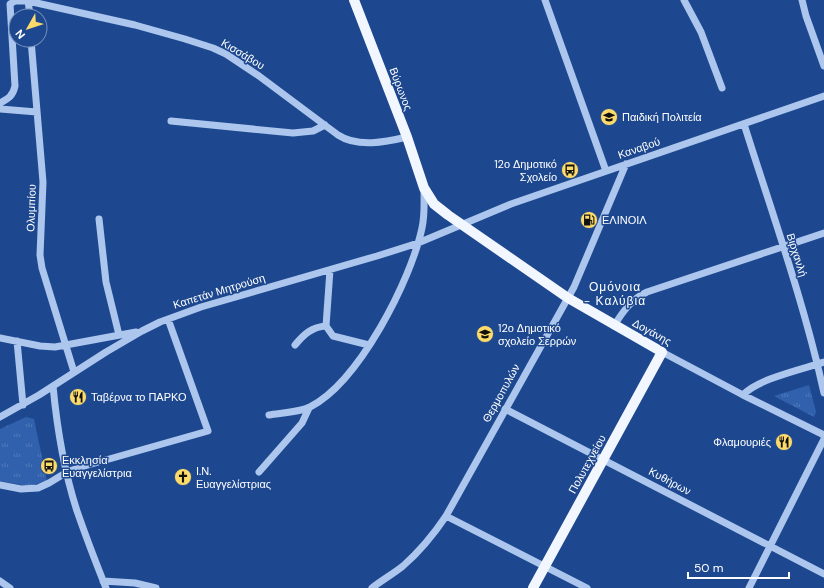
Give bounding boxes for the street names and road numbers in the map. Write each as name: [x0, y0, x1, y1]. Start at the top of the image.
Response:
street label: Κισσάβου: [219, 36, 267, 72]
street label: Βύρωνος: [386, 65, 416, 113]
street label: Καναβού: [616, 134, 662, 162]
street label: Ολυμπίου: [23, 184, 39, 232]
street label: Βιρχανλή: [784, 231, 810, 279]
street label: Καπετάν Μητρούση: [171, 270, 267, 312]
street label: Δογάνης: [630, 316, 674, 348]
street label: Θερμοπυλών: [479, 361, 523, 425]
street label: Πολυτεχνείου: [565, 432, 609, 496]
street label: Κυθήρων: [646, 464, 694, 498]

